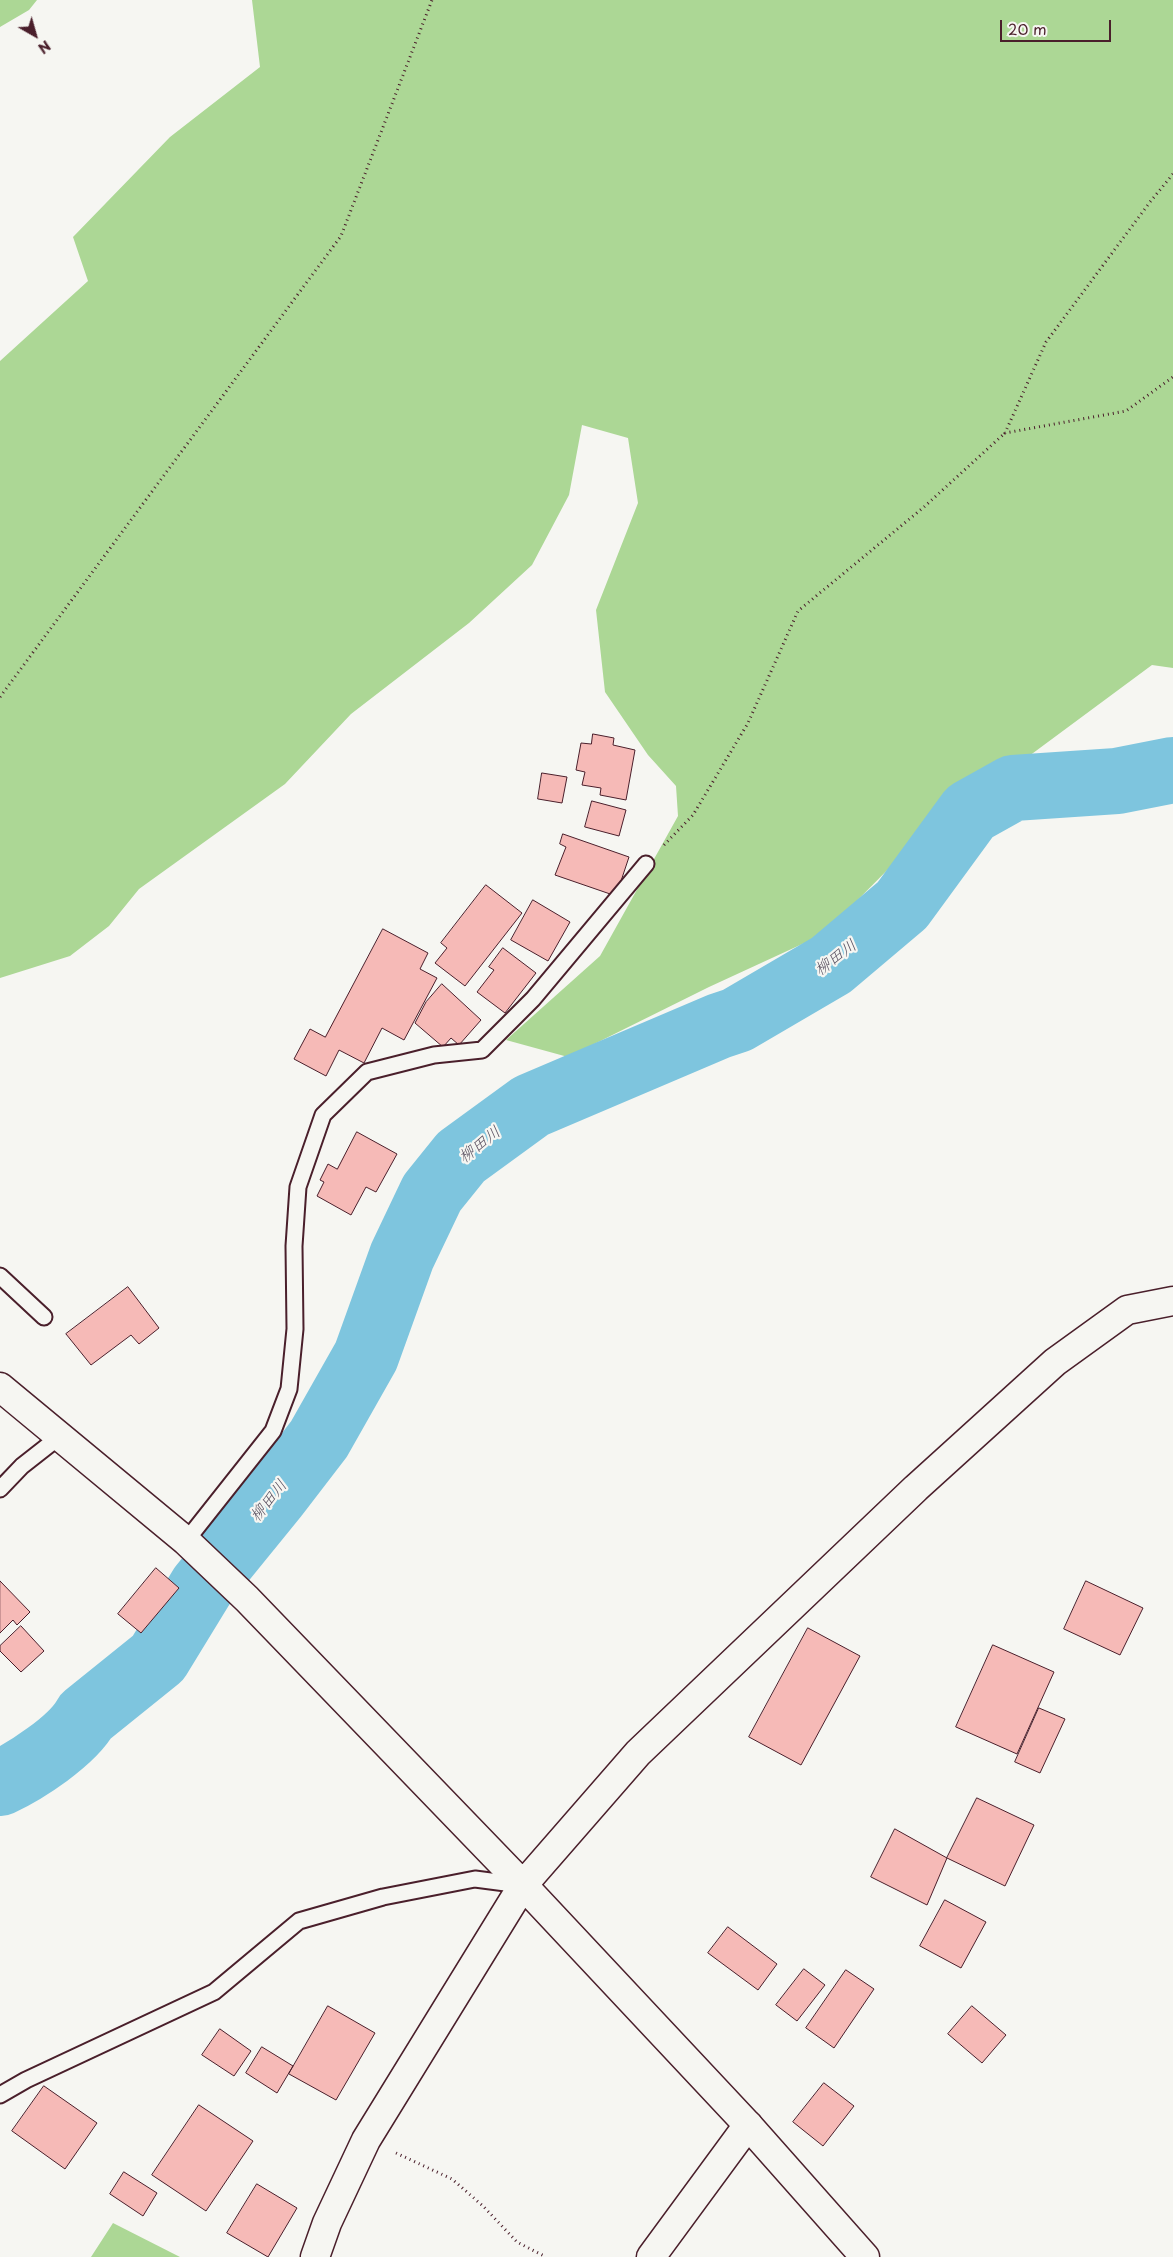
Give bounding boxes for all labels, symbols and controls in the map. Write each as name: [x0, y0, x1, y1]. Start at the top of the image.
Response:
north arrow: [10, 10, 60, 60]
scale bar: [1003, 10, 1114, 42]
text: 20 m: [1008, 17, 1047, 40]
text: N: [34, 36, 55, 59]
water label: 柳田川: [811, 936, 861, 980]
water label: 柳田川: [455, 1123, 505, 1167]
water label: 柳田川: [246, 1476, 292, 1526]

